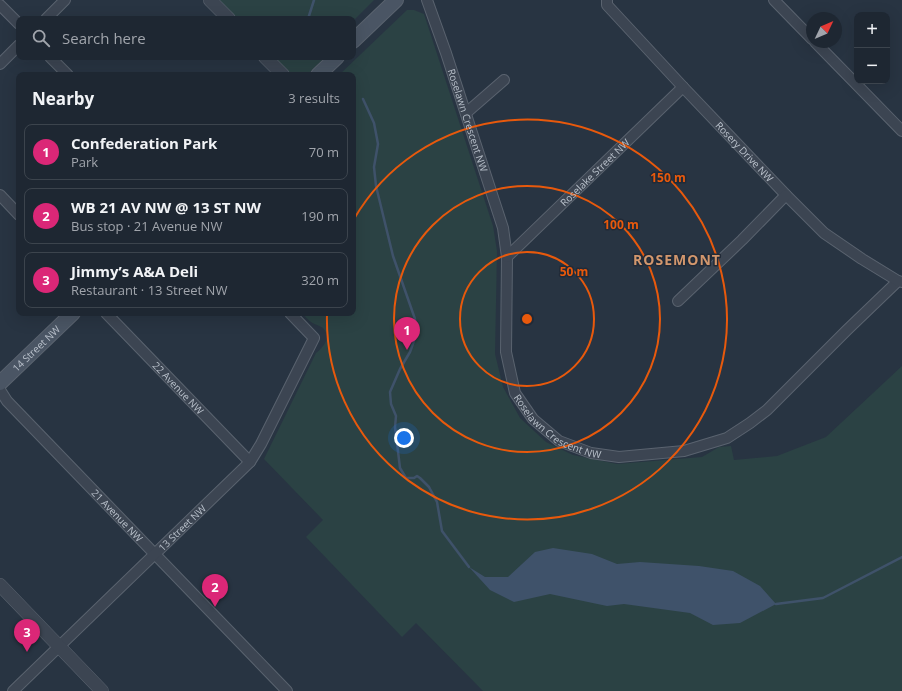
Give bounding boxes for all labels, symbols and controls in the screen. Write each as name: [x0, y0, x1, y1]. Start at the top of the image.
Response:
north arrow: [806, 12, 842, 48]
map controls: [854, 12, 890, 84]
button: +: [854, 12, 890, 48]
search box: [16, 16, 356, 60]
icon: search: [30, 27, 52, 49]
text: Search here: [62, 28, 146, 48]
button: −: [854, 48, 890, 84]
street label: Roselawn Crescent NW: [445, 67, 491, 174]
text: Nearby: [32, 87, 94, 110]
text: 3 results: [288, 89, 340, 107]
street label: Rosery Drive NW: [713, 118, 777, 185]
text: Confederation Park: [71, 133, 217, 153]
street label: Roselake Street NW: [557, 135, 633, 209]
text: 1: [42, 143, 50, 161]
text: 70 m: [309, 143, 339, 161]
text: Park: [71, 153, 98, 171]
text: 150 m: [650, 169, 686, 186]
text: WB 21 AV NW @ 13 ST NW: [71, 197, 261, 217]
text: 2: [42, 207, 50, 225]
text: 190 m: [301, 207, 339, 225]
text: 100 m: [603, 216, 639, 233]
text: Bus stop · 21 Avenue NW: [71, 217, 222, 235]
district label: ROSEMONT: [633, 250, 721, 269]
text: Jimmy’s A&A Deli: [71, 261, 198, 281]
text: 50 m: [560, 263, 588, 280]
text: 3: [42, 271, 50, 289]
text: 320 m: [301, 271, 339, 289]
text: Restaurant · 13 Street NW: [71, 281, 227, 299]
centre of rings: [520, 312, 534, 326]
pin: 1: [394, 317, 420, 350]
street label: 14 Street NW: [9, 322, 64, 375]
street label: 22 Avenue NW: [150, 358, 208, 418]
street label: Roselawn Crescent NW: [511, 391, 603, 461]
your location: [394, 428, 414, 448]
street label: 21 Avenue NW: [89, 486, 147, 545]
street label: 13 Street NW: [155, 501, 209, 554]
pin: 2: [202, 574, 228, 607]
pin: 3: [14, 619, 40, 652]

